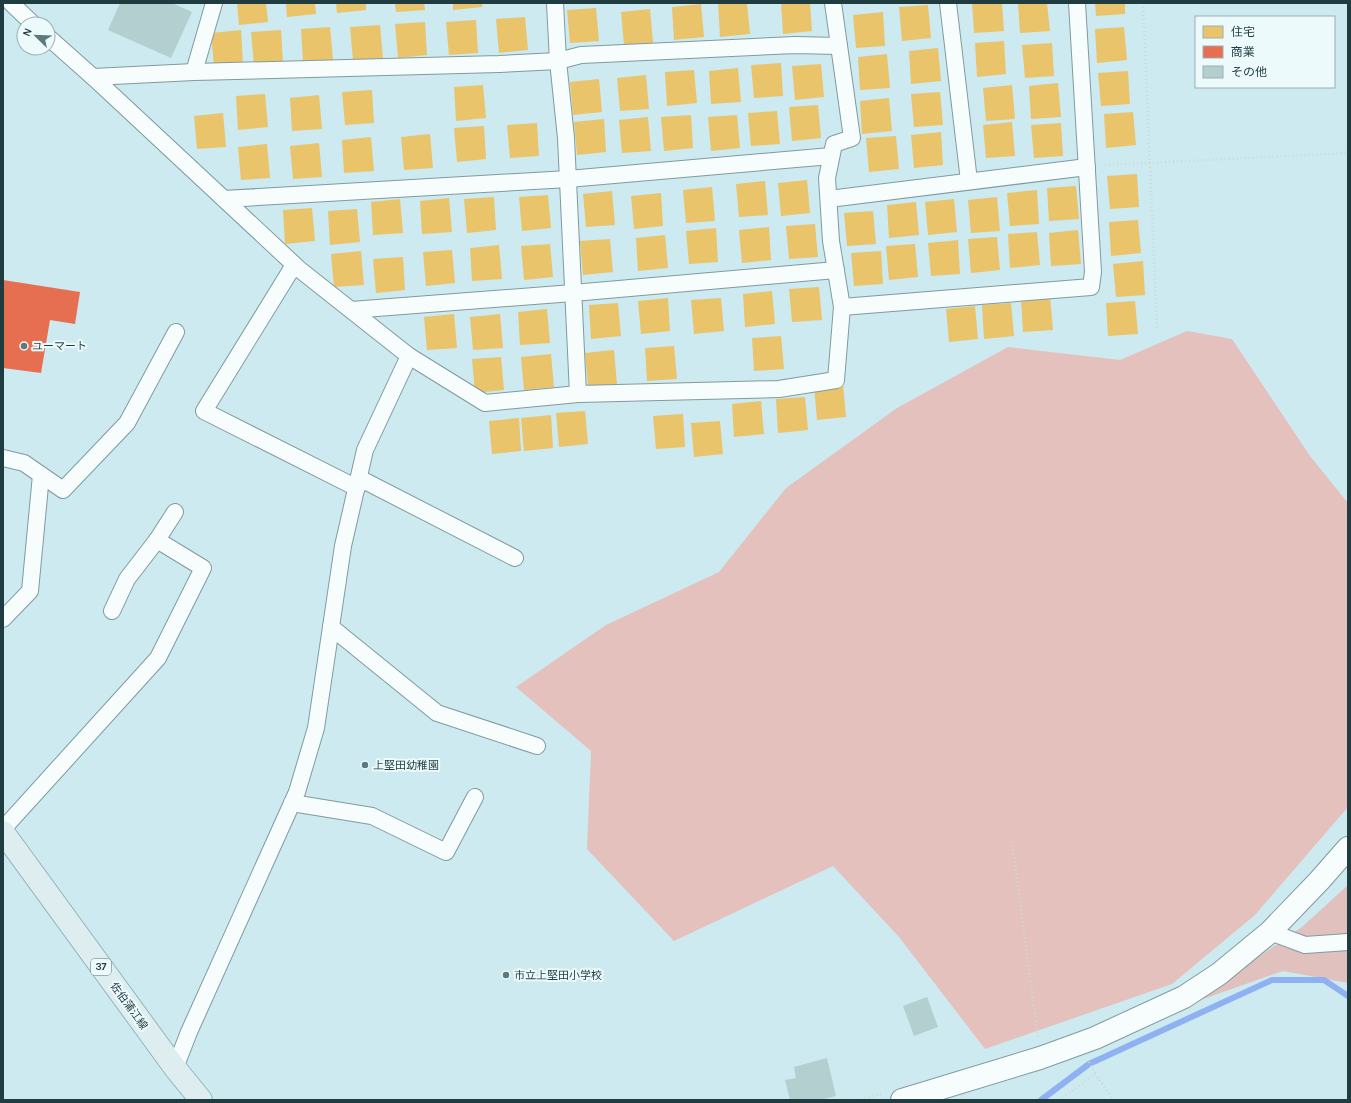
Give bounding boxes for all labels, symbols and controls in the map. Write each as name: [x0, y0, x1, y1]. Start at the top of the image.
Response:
north arrow: [16, 16, 56, 56]
legend: [1195, 16, 1335, 88]
text: 住宅: [1231, 25, 1255, 39]
text: N: [20, 26, 35, 38]
text: 商業: [1231, 45, 1255, 59]
text: その他: [1231, 65, 1267, 79]
place label: ユーマート: [32, 340, 87, 353]
marker: ユーマート: [19, 341, 29, 351]
place label: 上堅田幼稚園: [373, 759, 439, 772]
marker: 上堅田幼稚園: [360, 760, 370, 770]
road number: 37: [91, 959, 111, 975]
place label: 市立上堅田小学校: [514, 969, 602, 982]
marker: 市立上堅田小学校: [501, 970, 511, 980]
street label: 佐伯蒲江線: [108, 980, 150, 1032]

